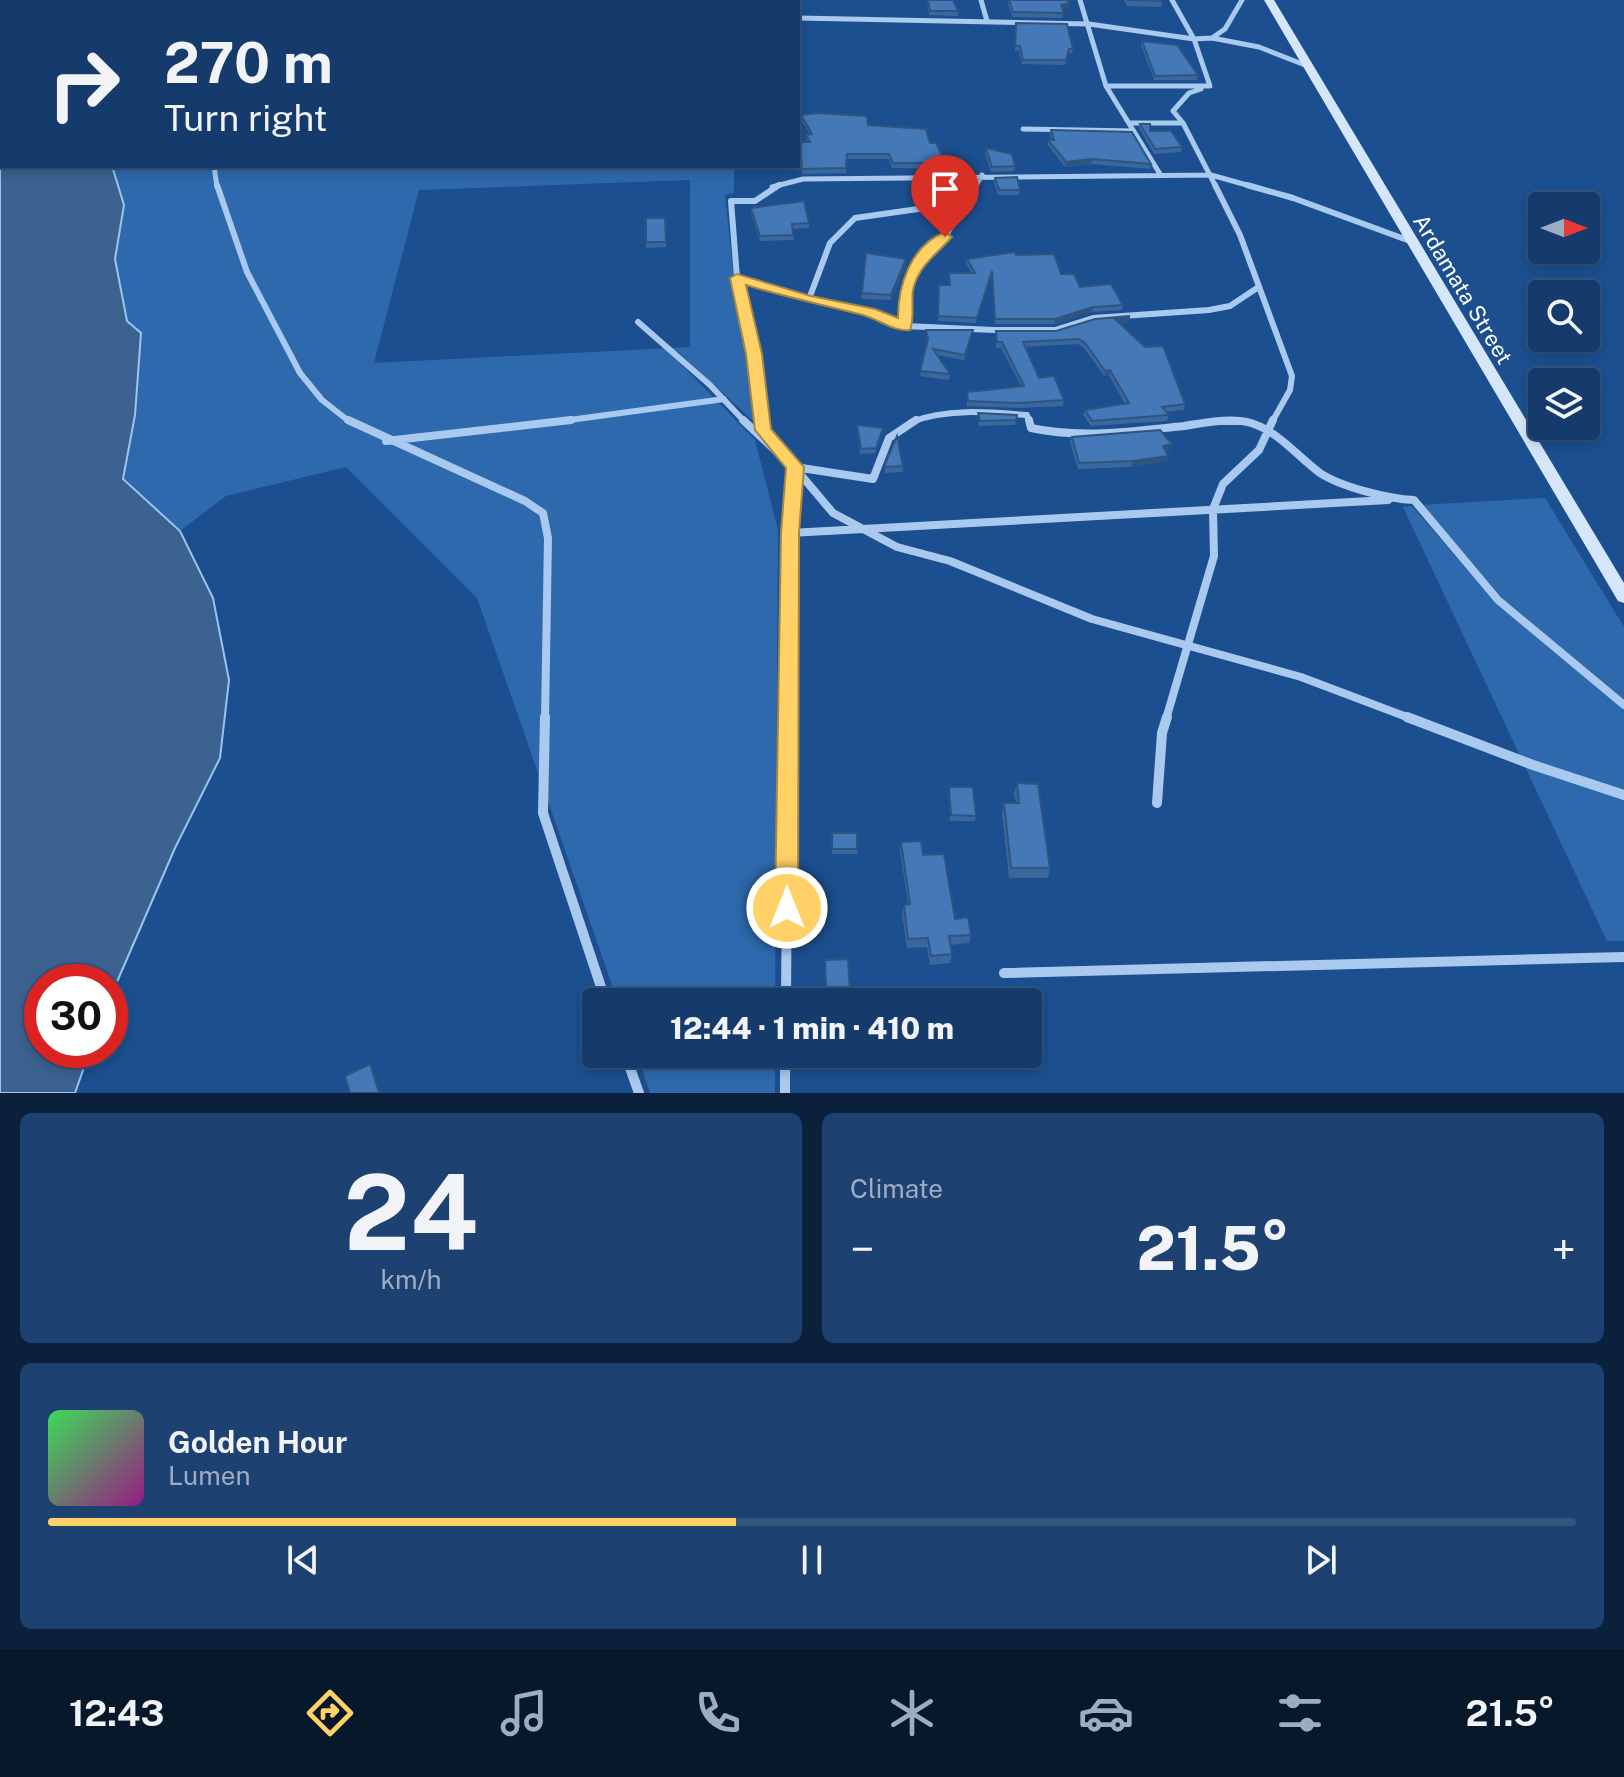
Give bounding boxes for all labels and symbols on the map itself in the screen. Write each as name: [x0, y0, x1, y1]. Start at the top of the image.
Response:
pin: [911, 155, 979, 237]
north arrow: [1528, 192, 1600, 264]
street label: Ardamata Street: [1408, 209, 1518, 369]
position arrow: [745, 866, 829, 950]
speed limit sign: 30: [24, 964, 128, 1068]

